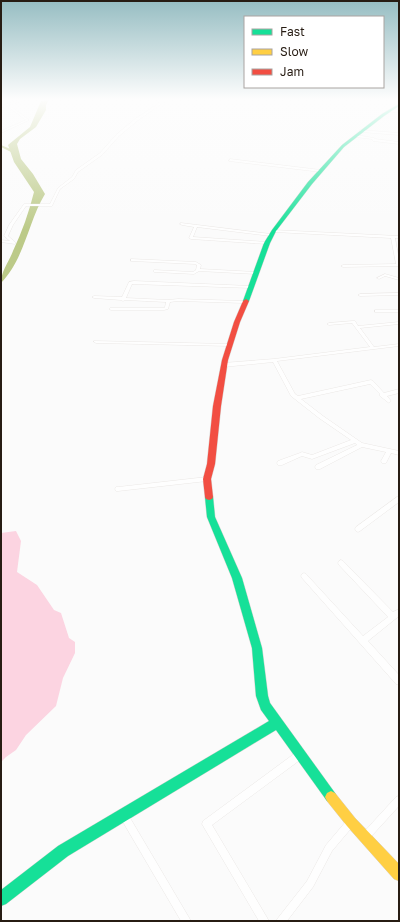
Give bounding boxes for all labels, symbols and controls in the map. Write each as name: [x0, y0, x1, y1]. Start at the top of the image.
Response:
legend: [244, 16, 384, 88]
text: Fast: [280, 24, 305, 39]
text: Slow: [280, 44, 308, 59]
text: Jam: [280, 64, 304, 79]

